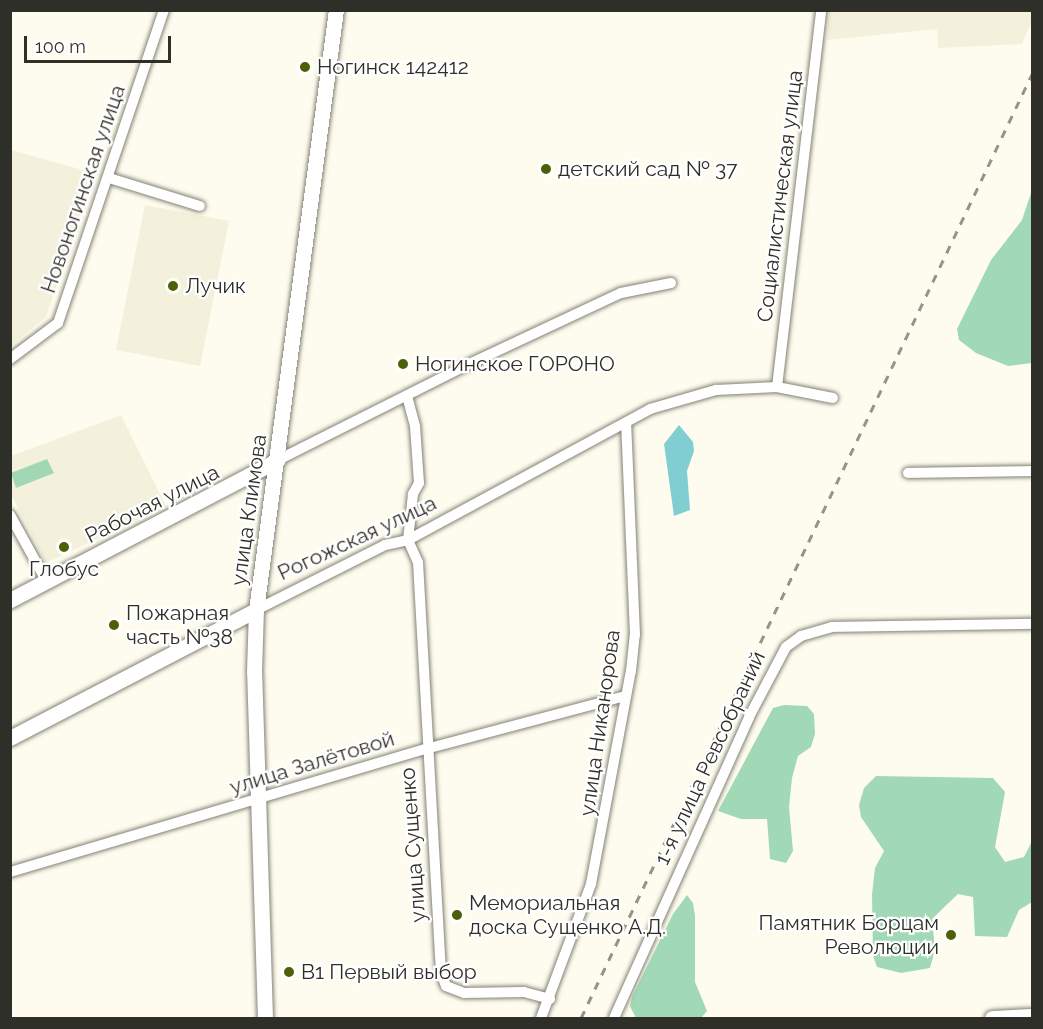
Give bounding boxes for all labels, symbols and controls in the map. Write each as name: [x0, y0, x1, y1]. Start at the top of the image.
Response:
scale bar: [27, 24, 174, 62]
text: 100 m: [35, 36, 86, 57]
place label: Ногинск 142412: [317, 54, 469, 80]
marker: Ногинск 142412: [298, 60, 312, 74]
street label: Социалистическая улица: [752, 68, 808, 324]
street label: Новоногинская улица: [35, 81, 131, 297]
place label: детский сад № 37: [558, 156, 737, 182]
marker: детский сад № 37: [539, 162, 553, 176]
place label: Лучик: [185, 273, 246, 299]
marker: Лучик: [166, 279, 180, 293]
place label: Ногинское ГОРОНО: [415, 351, 615, 377]
marker: Ногинское ГОРОНО: [396, 357, 410, 371]
street label: улица Климова: [226, 433, 272, 587]
street label: Рабочая улица: [81, 459, 223, 549]
street label: Рогожская улица: [273, 490, 441, 586]
marker: Глобус: [57, 540, 71, 554]
place label: Глобус: [29, 556, 99, 582]
place label: Пожарная часть №38: [126, 600, 233, 650]
marker: Пожарная часть №38: [107, 618, 121, 632]
street label: улица Никанорова: [574, 628, 626, 818]
street label: 1-я улица Ревсобраний: [649, 647, 771, 869]
street label: улица Залётовой: [227, 726, 397, 800]
street label: улица Сущенко: [395, 767, 431, 923]
place label: Мемориальная доска Сущенко А.Д.: [469, 890, 667, 940]
marker: Мемориальная доска Сущенко А.Д.: [450, 908, 464, 922]
place label: Памятник Борцам Революции: [758, 910, 939, 960]
marker: Памятник Борцам Революции: [944, 928, 958, 942]
place label: В1 Первый выбор: [301, 959, 477, 985]
marker: В1 Первый выбор: [282, 965, 296, 979]

